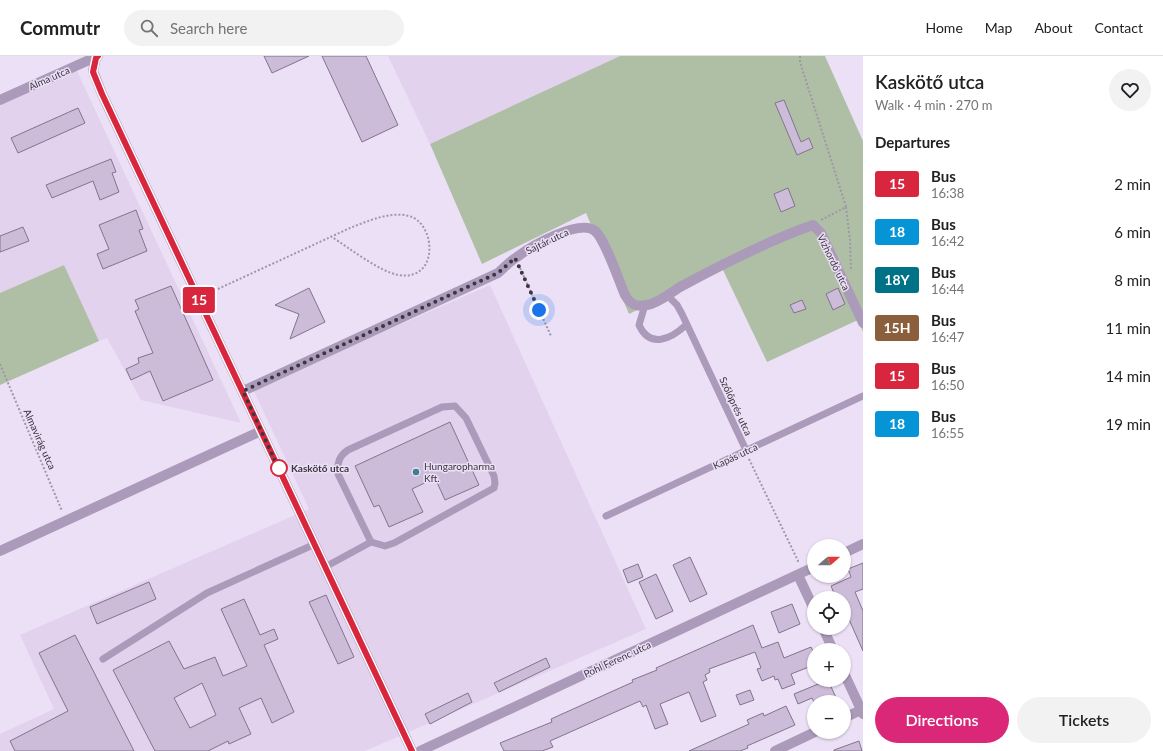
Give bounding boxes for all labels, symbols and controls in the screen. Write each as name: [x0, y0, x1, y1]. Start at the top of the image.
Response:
search box: [124, 10, 404, 46]
text: Commutr: [20, 16, 100, 39]
icon: search: [138, 17, 160, 39]
text: Search here: [170, 19, 247, 37]
text: Home: [925, 19, 963, 36]
text: Map: [985, 19, 1012, 36]
text: About: [1034, 19, 1072, 36]
text: Contact: [1094, 19, 1143, 36]
street label: Alma utca: [27, 64, 71, 92]
button: heart: [1109, 69, 1151, 111]
text: Kaskötő utca: [875, 70, 984, 93]
text: Walk · 4 min · 270 m: [875, 97, 993, 113]
text: Departures: [875, 133, 950, 151]
text: Bus: [931, 167, 956, 185]
text: 15: [889, 175, 905, 192]
text: 2 min: [1114, 175, 1151, 193]
text: 16:38: [931, 185, 964, 201]
text: Bus: [931, 215, 956, 233]
text: 18: [889, 223, 905, 240]
text: 6 min: [1114, 223, 1151, 241]
street label: Sajtár utca: [524, 225, 570, 257]
street label: Vízhordó utca: [815, 232, 853, 292]
text: 16:42: [931, 233, 964, 249]
text: Bus: [931, 263, 956, 281]
text: 18Y: [884, 271, 910, 288]
text: 8 min: [1114, 271, 1151, 289]
text: 16:44: [931, 281, 964, 297]
line badge: 15: [181, 287, 217, 313]
text: 15: [191, 291, 207, 308]
your location: [529, 300, 549, 320]
text: Bus: [931, 311, 956, 329]
text: 15H: [883, 319, 911, 336]
text: 11 min: [1105, 319, 1151, 337]
text: 16:47: [931, 329, 964, 345]
text: Bus: [931, 359, 956, 377]
text: 15: [889, 367, 905, 384]
text: 14 min: [1105, 367, 1151, 385]
street label: Szőlőprés utca: [717, 375, 755, 437]
text: 16:50: [931, 377, 964, 393]
street label: Almavirág utca: [21, 407, 59, 471]
text: Bus: [931, 407, 956, 425]
text: 18: [889, 415, 905, 432]
text: 19 min: [1105, 415, 1151, 433]
text: 16:55: [931, 425, 964, 441]
street label: Kapás utca: [711, 440, 759, 472]
marker: Kaskötő utca: [270, 459, 288, 477]
place label: Hungaropharma Kft.: [424, 460, 495, 484]
place label: Kaskötő utca: [291, 462, 349, 474]
marker: Hungaropharma Kft.: [411, 467, 421, 477]
north arrow: [807, 539, 851, 583]
map controls: [807, 539, 851, 739]
button: locate: [807, 591, 851, 635]
street label: Pohl Ferenc utca: [581, 638, 653, 680]
button: +: [807, 643, 851, 687]
button: −: [807, 695, 851, 739]
button: Directions: [875, 697, 1009, 743]
button: Tickets: [1017, 697, 1151, 743]

